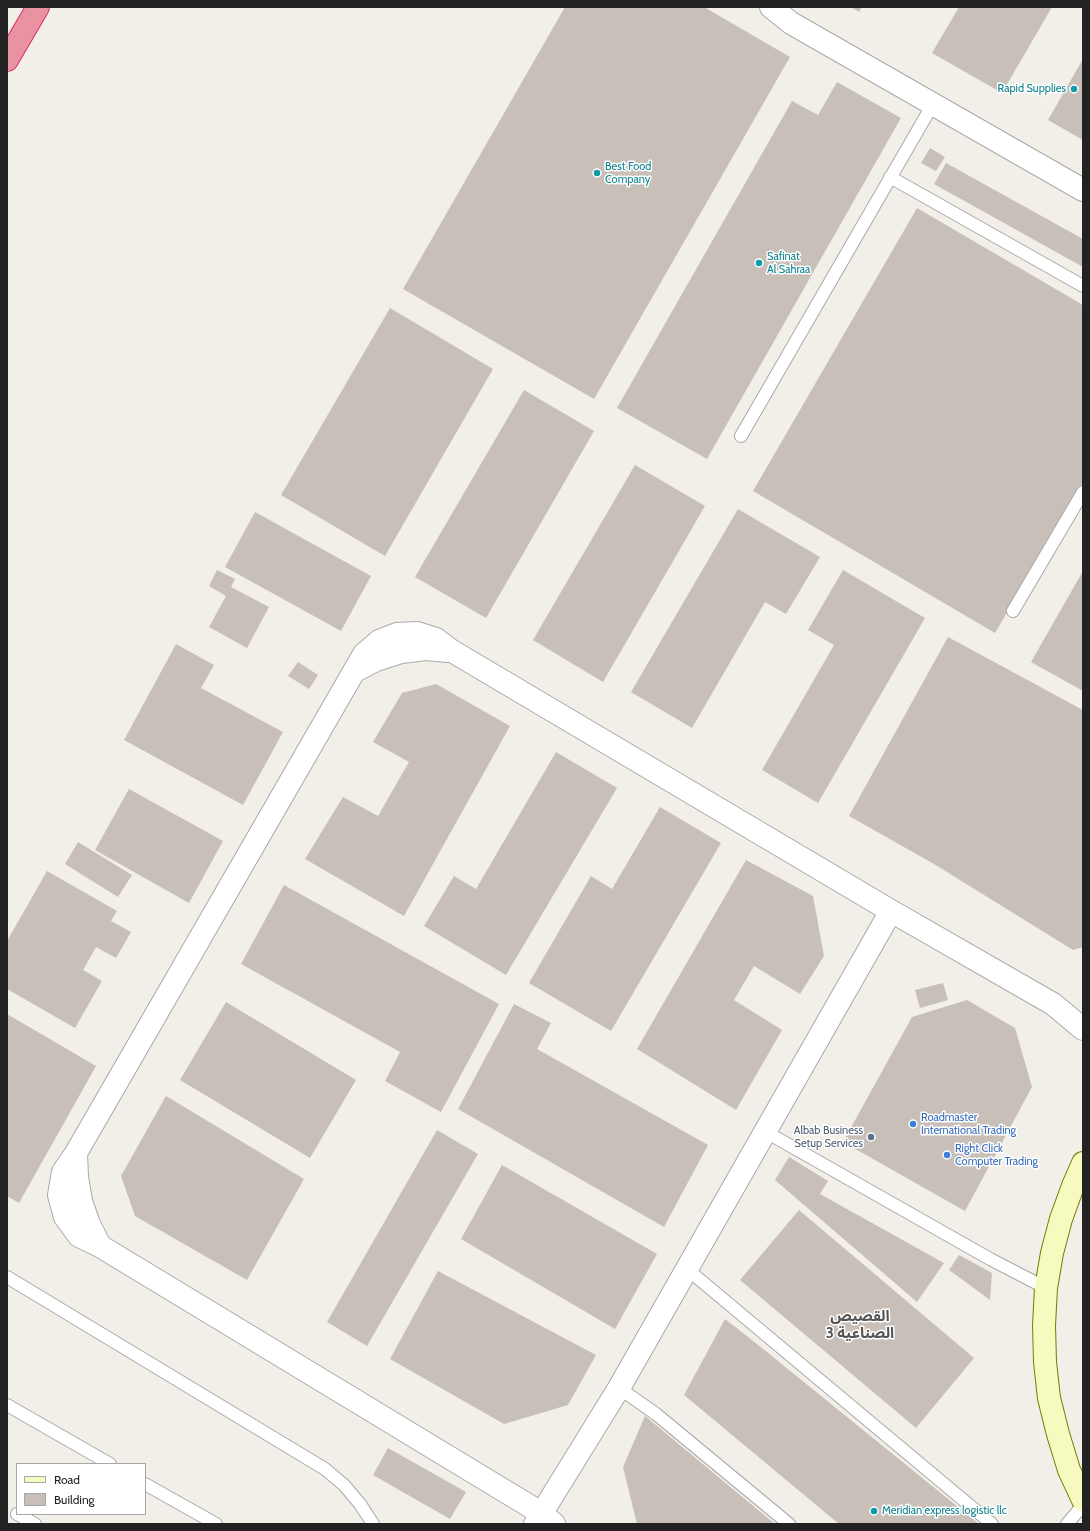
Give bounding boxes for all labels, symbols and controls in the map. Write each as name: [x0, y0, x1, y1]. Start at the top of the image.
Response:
place label: Rapid Supplies: [998, 82, 1066, 96]
marker: Rapid Supplies: [1069, 84, 1079, 94]
place label: Best Food Company: [605, 160, 651, 186]
marker: Best Food Company: [592, 168, 602, 178]
place label: Safinat Al Sahraa: [767, 250, 810, 276]
marker: Safinat Al Sahraa: [754, 258, 764, 268]
place label: Roadmaster International Trading: [921, 1111, 1016, 1137]
marker: Roadmaster International Trading: [908, 1119, 918, 1129]
place label: Albab Business Setup Services: [794, 1124, 863, 1150]
marker: Albab Business Setup Services: [866, 1132, 876, 1142]
place label: Right Click Computer Trading: [955, 1142, 1038, 1168]
marker: Right Click Computer Trading: [942, 1150, 952, 1160]
district label: القصيص الصناعية 3: [826, 1308, 894, 1343]
legend: [16, 1463, 146, 1515]
text: Road: [54, 1472, 80, 1487]
text: Building: [54, 1492, 95, 1507]
place label: Meridian express logistic llc: [882, 1504, 1007, 1518]
marker: Meridian express logistic llc: [869, 1506, 879, 1516]

